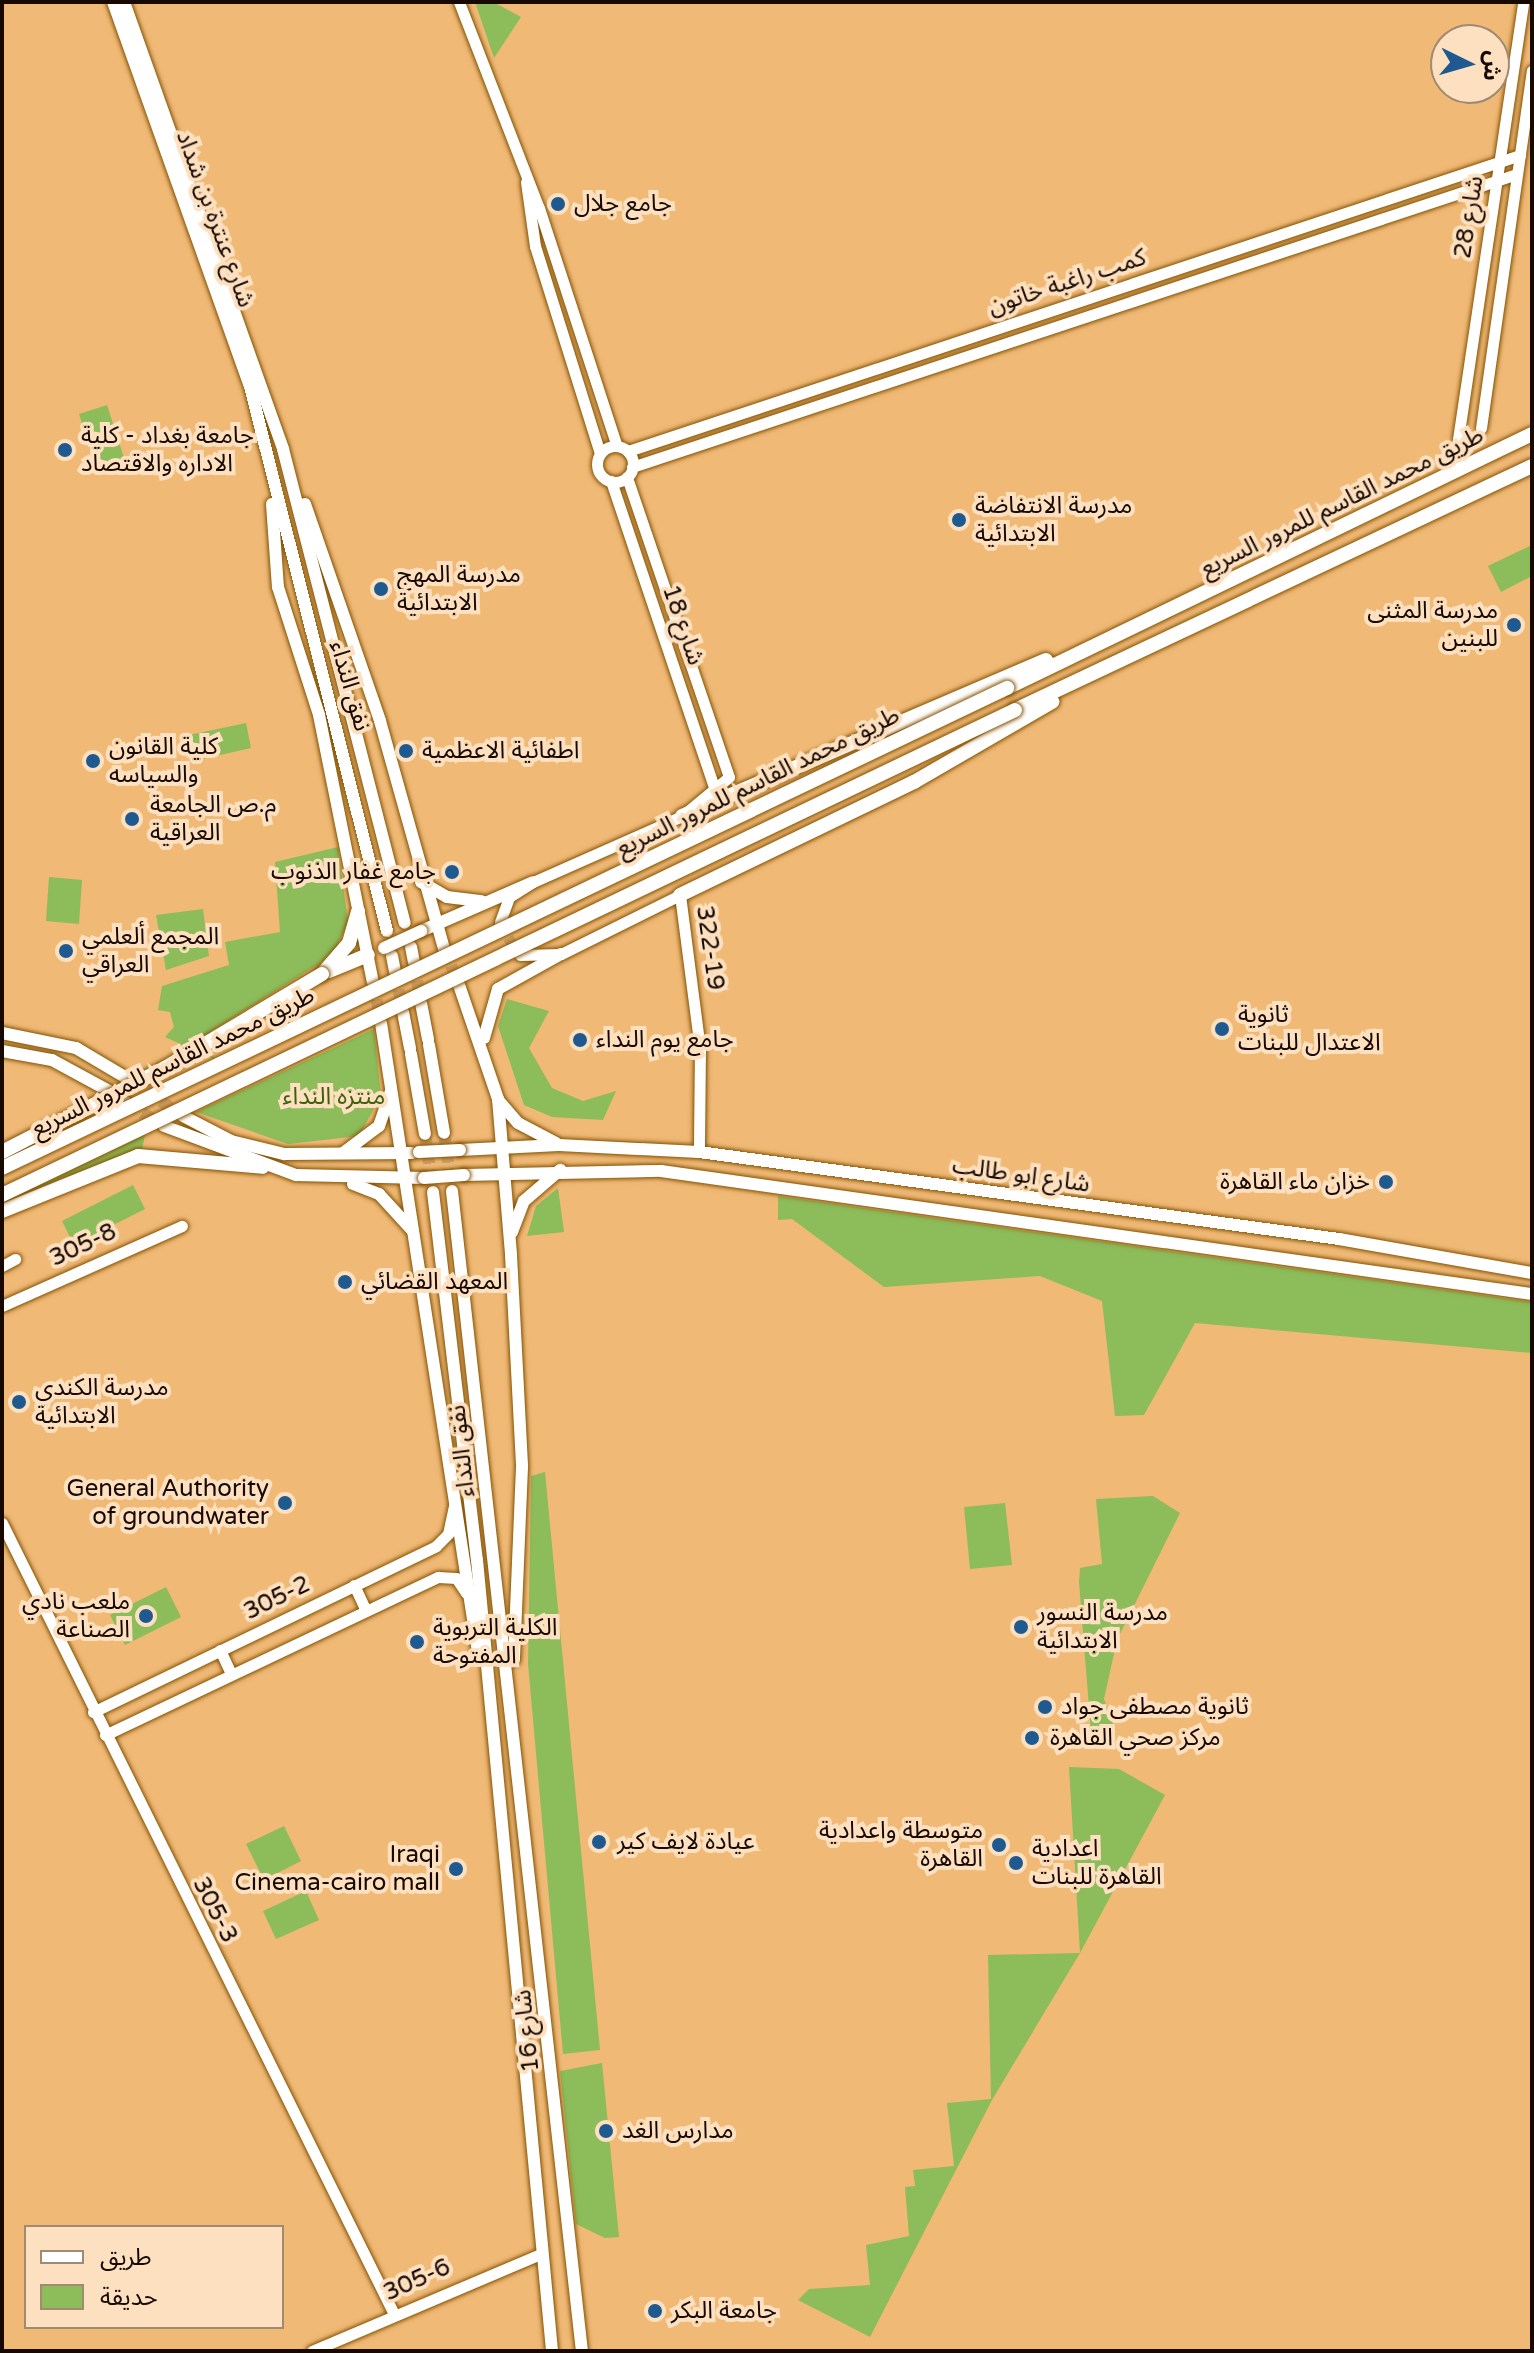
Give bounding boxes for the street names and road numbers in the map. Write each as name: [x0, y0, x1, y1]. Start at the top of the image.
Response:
street label: شارع عنترة بن شداد: [170, 127, 260, 311]
street label: شارع 28: [1448, 174, 1490, 260]
street label: كمب راغبة خاتون: [984, 243, 1150, 321]
street label: طريق محمد القاسم للمرور السريع: [1196, 421, 1488, 583]
street label: شارع 18: [656, 581, 710, 669]
street label: نفق النداء: [323, 638, 377, 734]
street label: طريق محمد القاسم للمرور السريع: [612, 701, 904, 863]
street label: 322-19: [690, 904, 730, 992]
street label: طريق محمد القاسم للمرور السريع: [27, 981, 319, 1143]
street label: شارع ابو طالب: [950, 1151, 1092, 1199]
street label: 305-8: [45, 1217, 121, 1273]
street label: نفق النداء: [443, 1404, 481, 1498]
street label: 305-2: [239, 1570, 315, 1626]
street label: 305-3: [186, 1872, 244, 1948]
street label: شارع 16: [508, 1988, 546, 2074]
street label: 305-6: [379, 2253, 455, 2307]

